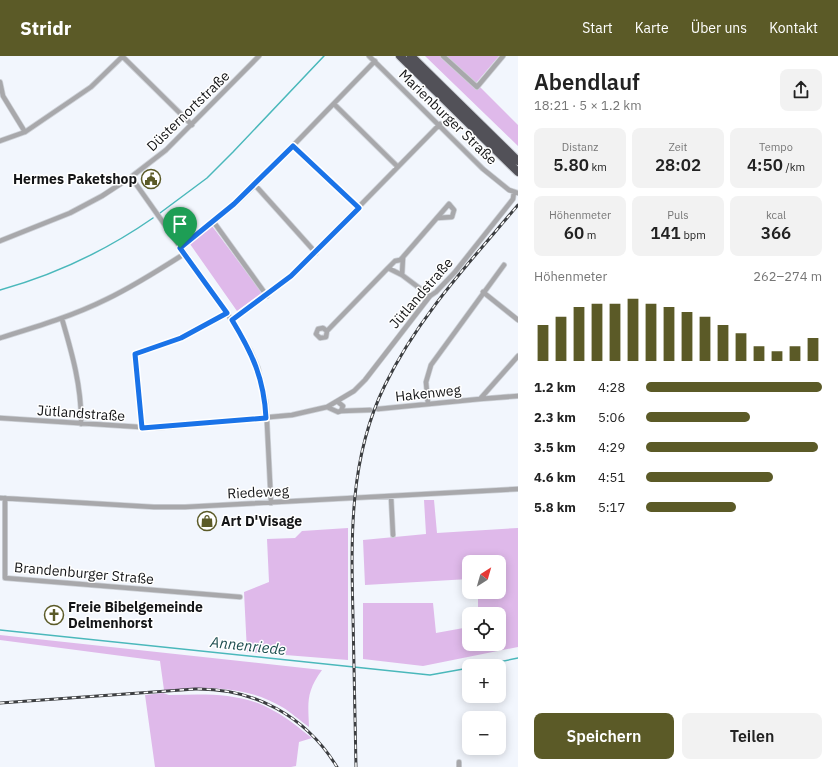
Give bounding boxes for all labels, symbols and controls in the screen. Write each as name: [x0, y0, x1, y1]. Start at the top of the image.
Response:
text: Stridr: [20, 16, 71, 40]
text: Start: [582, 19, 613, 37]
text: Karte: [635, 19, 669, 37]
text: Über uns: [691, 19, 747, 37]
text: Kontakt: [769, 19, 818, 37]
street label: Marienburger Straße: [395, 65, 501, 169]
street label: Düsternortstraße: [143, 67, 233, 155]
text: Abendlauf: [534, 67, 640, 96]
button: share: [780, 69, 822, 111]
text: 18:21 · 5 × 1.2 km: [534, 97, 642, 114]
text: Distanz: [562, 140, 598, 154]
text: Zeit: [669, 140, 687, 154]
text: Tempo: [759, 140, 793, 154]
text: 5.80: [553, 154, 589, 176]
text: 28:02: [655, 154, 701, 176]
text: 4:50: [747, 154, 783, 176]
text: km: [589, 160, 607, 174]
text: /km: [783, 160, 805, 174]
public building icon: Hermes Paketshop: [140, 168, 162, 190]
place label: Hermes Paketshop: [13, 170, 137, 188]
pin: [163, 207, 197, 248]
text: Höhenmeter: [549, 208, 611, 222]
text: Puls: [667, 208, 689, 222]
text: kcal: [766, 208, 786, 222]
icon: arrive: [169, 213, 191, 235]
text: 60: [564, 222, 584, 244]
text: 141: [650, 222, 681, 244]
text: 366: [761, 222, 791, 244]
text: m: [584, 228, 596, 242]
text: bpm: [681, 228, 706, 242]
street label: Jütlandstraße: [385, 254, 457, 332]
text: Höhenmeter: [534, 268, 607, 285]
text: 262–274 m: [753, 268, 822, 285]
text: 1.2 km: [534, 379, 576, 396]
text: 4:28: [598, 379, 625, 396]
street label: Hakenweg: [394, 381, 462, 405]
street label: Jütlandstraße: [36, 401, 126, 425]
text: 2.3 km: [534, 409, 576, 426]
text: 5:06: [598, 409, 625, 426]
text: 3.5 km: [534, 439, 576, 456]
text: 4:29: [598, 439, 625, 456]
text: 4.6 km: [534, 469, 576, 486]
text: 4:51: [598, 469, 625, 486]
street label: Riedeweg: [227, 481, 290, 503]
text: 5.8 km: [534, 499, 576, 516]
text: 5:17: [598, 499, 625, 516]
shop icon: Art D'Visage: [196, 510, 218, 532]
place label: Art D'Visage: [221, 512, 302, 530]
north arrow: [462, 555, 506, 599]
map controls: [462, 555, 506, 755]
street label: Brandenburger Straße: [13, 558, 155, 588]
place label: Freie Bibelgemeinde Delmenhorst: [68, 598, 203, 632]
church icon: Freie Bibelgemeinde Delmenhorst: [43, 604, 65, 626]
button: locate: [462, 607, 506, 651]
water label: Annenriede: [208, 632, 287, 659]
button: +: [462, 659, 506, 703]
button: −: [462, 711, 506, 755]
button: Speichern: [534, 713, 674, 759]
button: Teilen: [682, 713, 822, 759]

